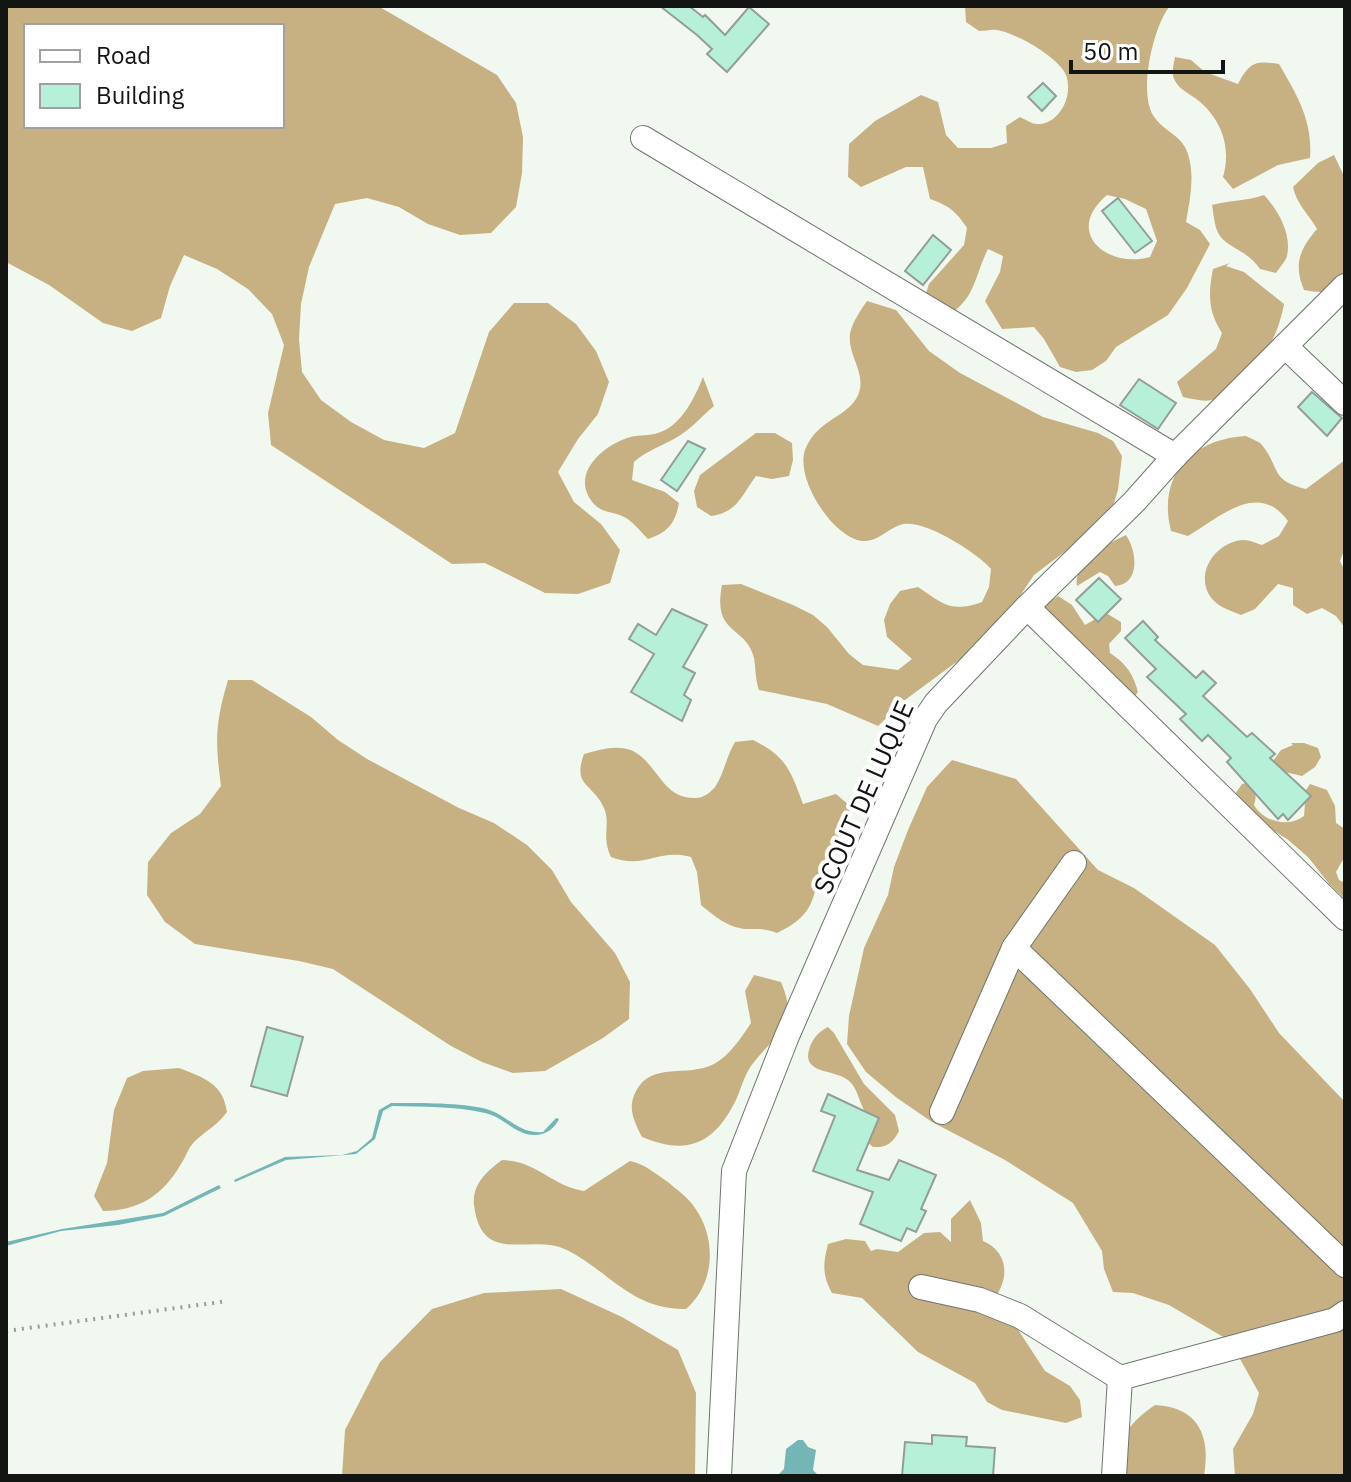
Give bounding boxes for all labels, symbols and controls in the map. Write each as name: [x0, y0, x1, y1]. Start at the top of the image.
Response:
legend: [24, 24, 284, 128]
scale bar: [1071, 24, 1223, 74]
text: 50 m: [1083, 35, 1138, 67]
text: Road: [96, 39, 151, 71]
text: Building: [96, 79, 184, 111]
street label: SCOUT DE LUQUE: [805, 695, 921, 899]

